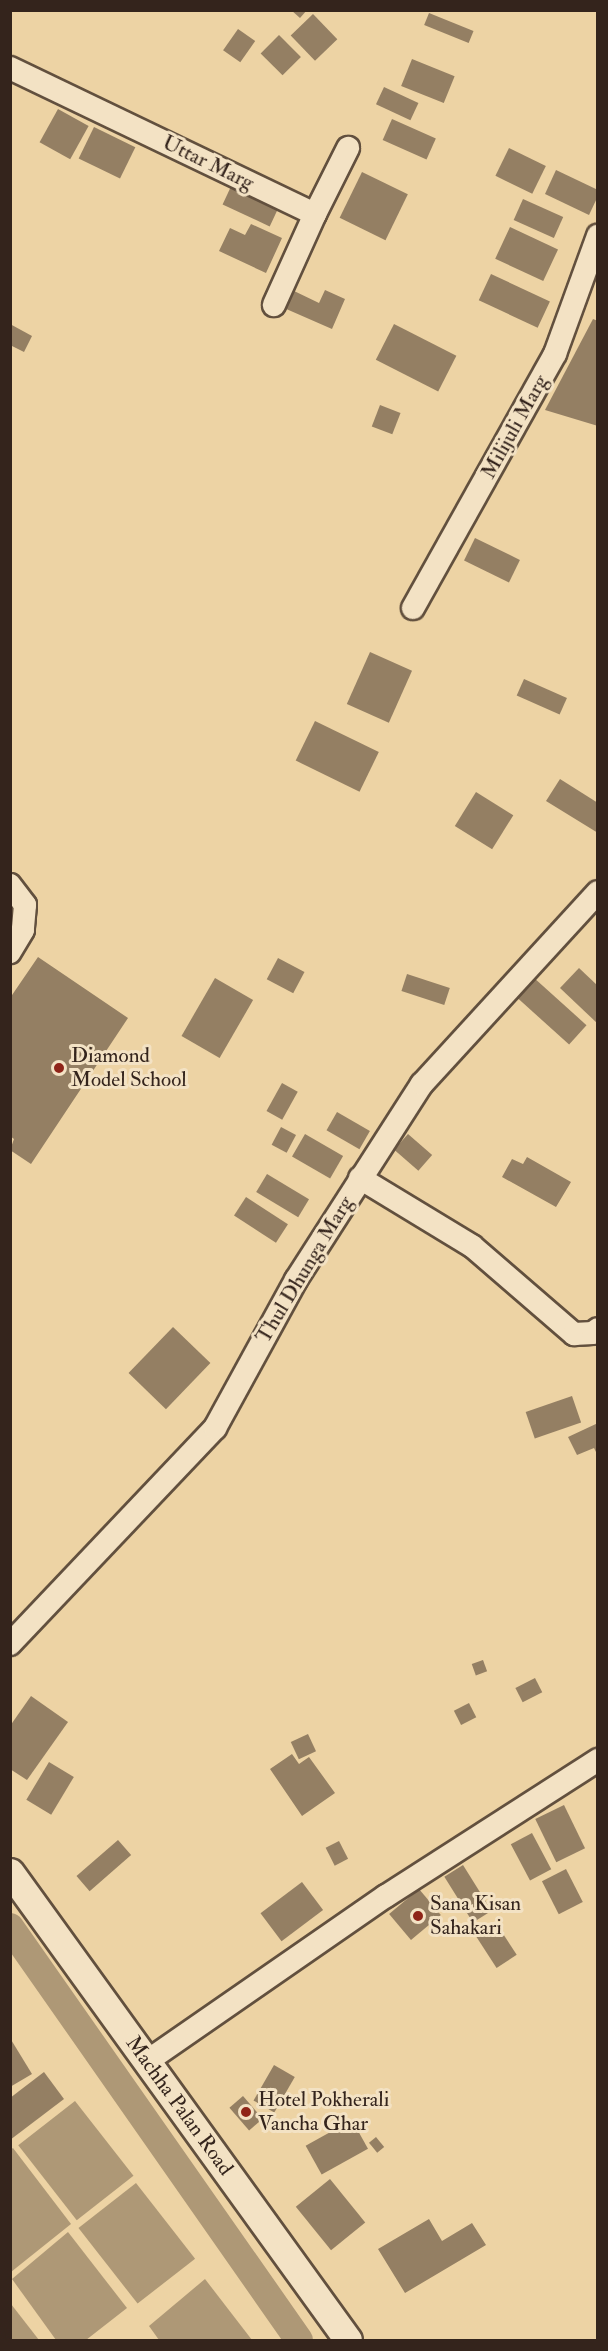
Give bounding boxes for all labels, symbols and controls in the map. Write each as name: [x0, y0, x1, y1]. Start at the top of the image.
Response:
street label: Uttar Marg: [158, 130, 258, 196]
street label: Milijuli Marg: [476, 371, 554, 483]
place label: Diamond Model School: [71, 1043, 187, 1093]
marker: Diamond Model School: [52, 1061, 66, 1075]
street label: Thul Dhunga Marg: [251, 1192, 359, 1348]
place label: Sana Kisan Sahakari: [430, 1891, 521, 1941]
marker: Sana Kisan Sahakari: [411, 1909, 425, 1923]
street label: Machha Palan Road: [120, 2031, 238, 2181]
place label: Hotel Pokherali Vancha Ghar: [258, 2087, 389, 2137]
marker: Hotel Pokherali Vancha Ghar: [239, 2105, 253, 2119]

